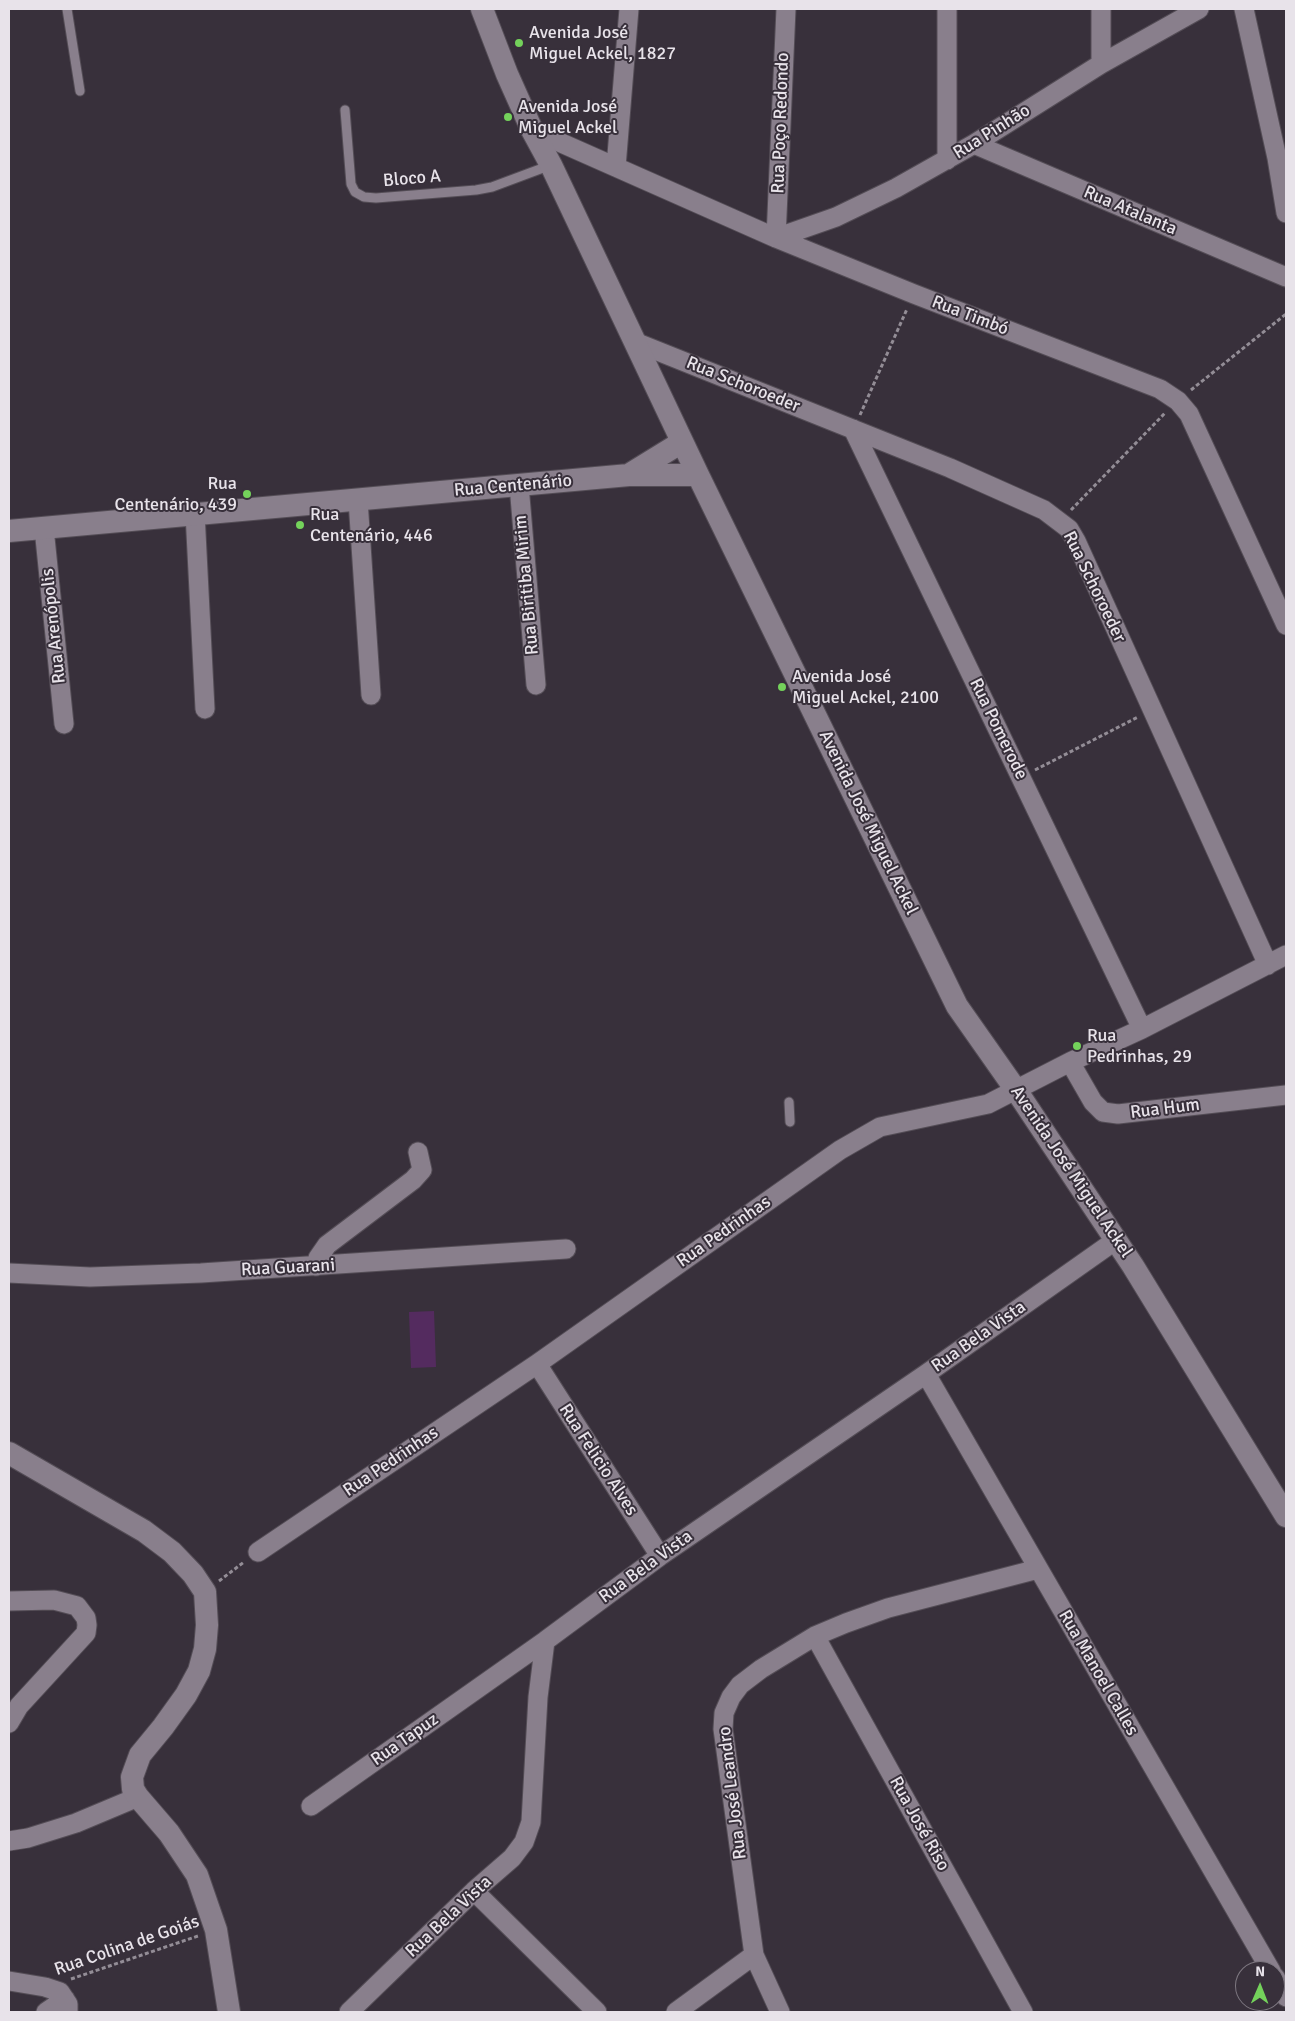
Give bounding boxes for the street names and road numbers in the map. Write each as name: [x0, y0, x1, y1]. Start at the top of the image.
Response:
street label: Rua Poço Redondo: [768, 52, 794, 194]
street label: Rua Pinhão: [950, 100, 1034, 164]
street label: Bloco A: [382, 166, 442, 192]
street label: Rua Atalanta: [1080, 182, 1180, 240]
street label: Rua Timbó: [929, 292, 1011, 340]
street label: Rua Schoroeder: [683, 352, 803, 418]
street label: Rua Centenário: [453, 470, 573, 502]
street label: Rua Biritiba Mirim: [510, 514, 544, 656]
street label: Rua Schoroeder: [1058, 528, 1130, 646]
street label: Rua Arenópolis: [37, 567, 71, 685]
street label: Rua Pomerode: [964, 675, 1032, 783]
street label: Avenida José Miguel Ackel: [814, 727, 922, 919]
street label: Avenida José Miguel Ackel: [1005, 1082, 1137, 1262]
street label: Rua Hum: [1129, 1094, 1201, 1124]
street label: Rua Pedrinhas: [673, 1192, 775, 1272]
street label: Rua Guarani: [240, 1255, 336, 1281]
street label: Rua Bela Vista: [928, 1297, 1030, 1377]
street label: Rua Felicio Alves: [554, 1400, 642, 1520]
street label: Rua Pedrinhas: [339, 1422, 443, 1502]
street label: Rua Bela Vista: [595, 1526, 697, 1608]
street label: Rua Manoel Calles: [1053, 1606, 1143, 1740]
street label: Rua Tapuz: [367, 1709, 443, 1771]
street label: Rua José Leandro: [714, 1725, 752, 1861]
street label: Rua José Riso: [884, 1773, 954, 1875]
street label: Rua Bela Vista: [401, 1872, 497, 1962]
street label: Rua Colina de Goiás: [52, 1911, 202, 1981]

